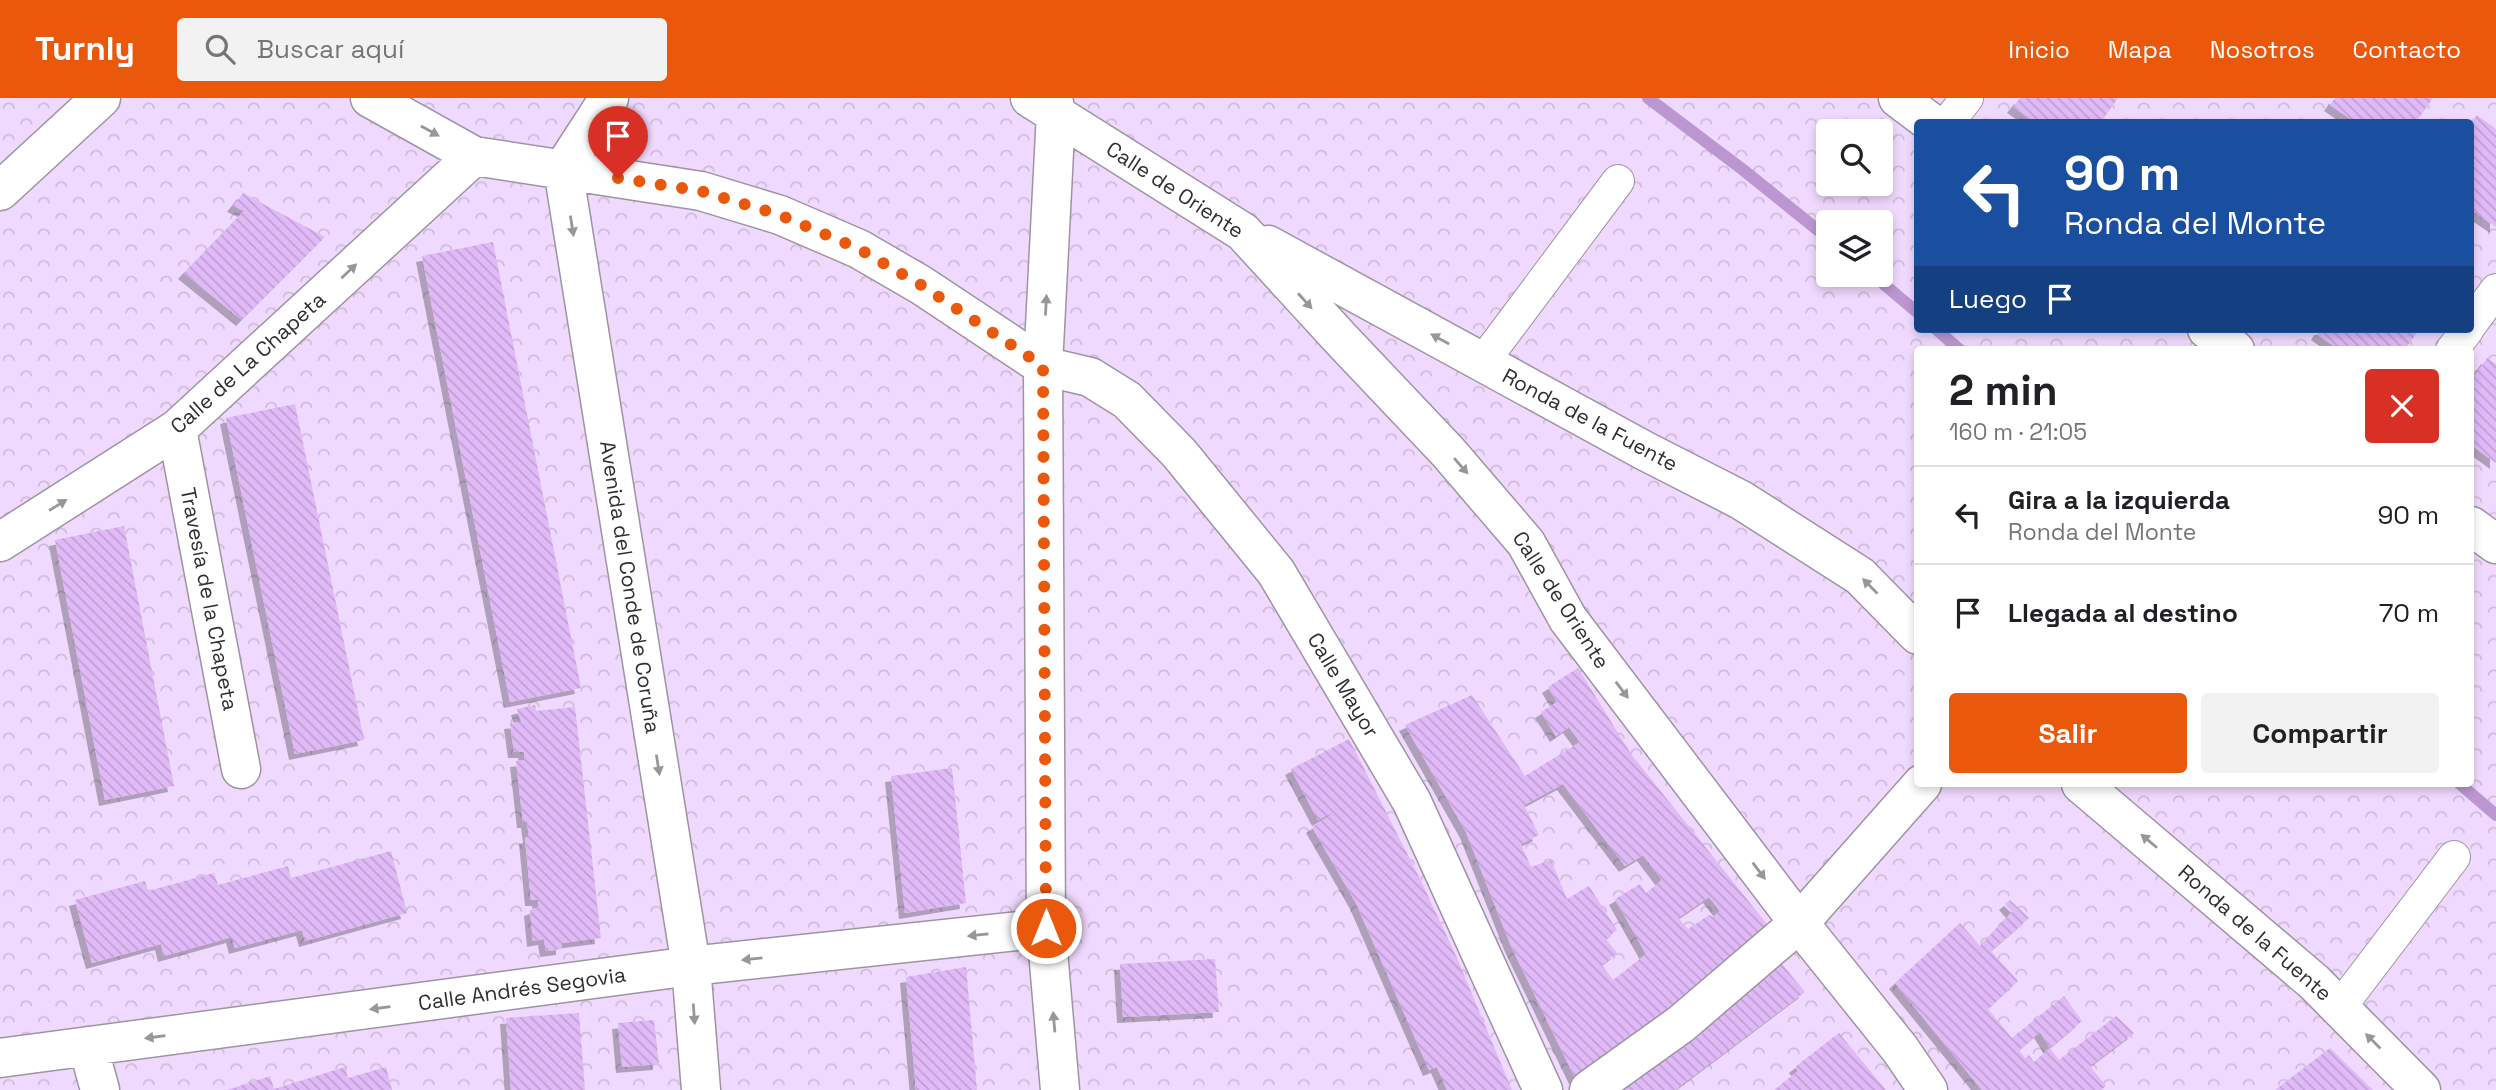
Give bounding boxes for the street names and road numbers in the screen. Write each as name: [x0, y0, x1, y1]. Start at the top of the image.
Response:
street label: Calle de Oriente: [1101, 135, 1249, 244]
street label: Calle de La Chapeta: [164, 286, 331, 439]
street label: Ronda de la Fuente: [1498, 362, 1683, 477]
street label: Avenida del Conde de Coruña: [594, 439, 667, 735]
street label: Travesía de la Chapeta: [175, 485, 244, 713]
street label: Calle de Oriente: [1507, 526, 1616, 674]
street label: Calle Mayor: [1302, 627, 1385, 742]
street label: Ronda de la Fuente: [2173, 858, 2338, 1007]
street label: Calle Andrés Segovia: [416, 961, 627, 1016]

